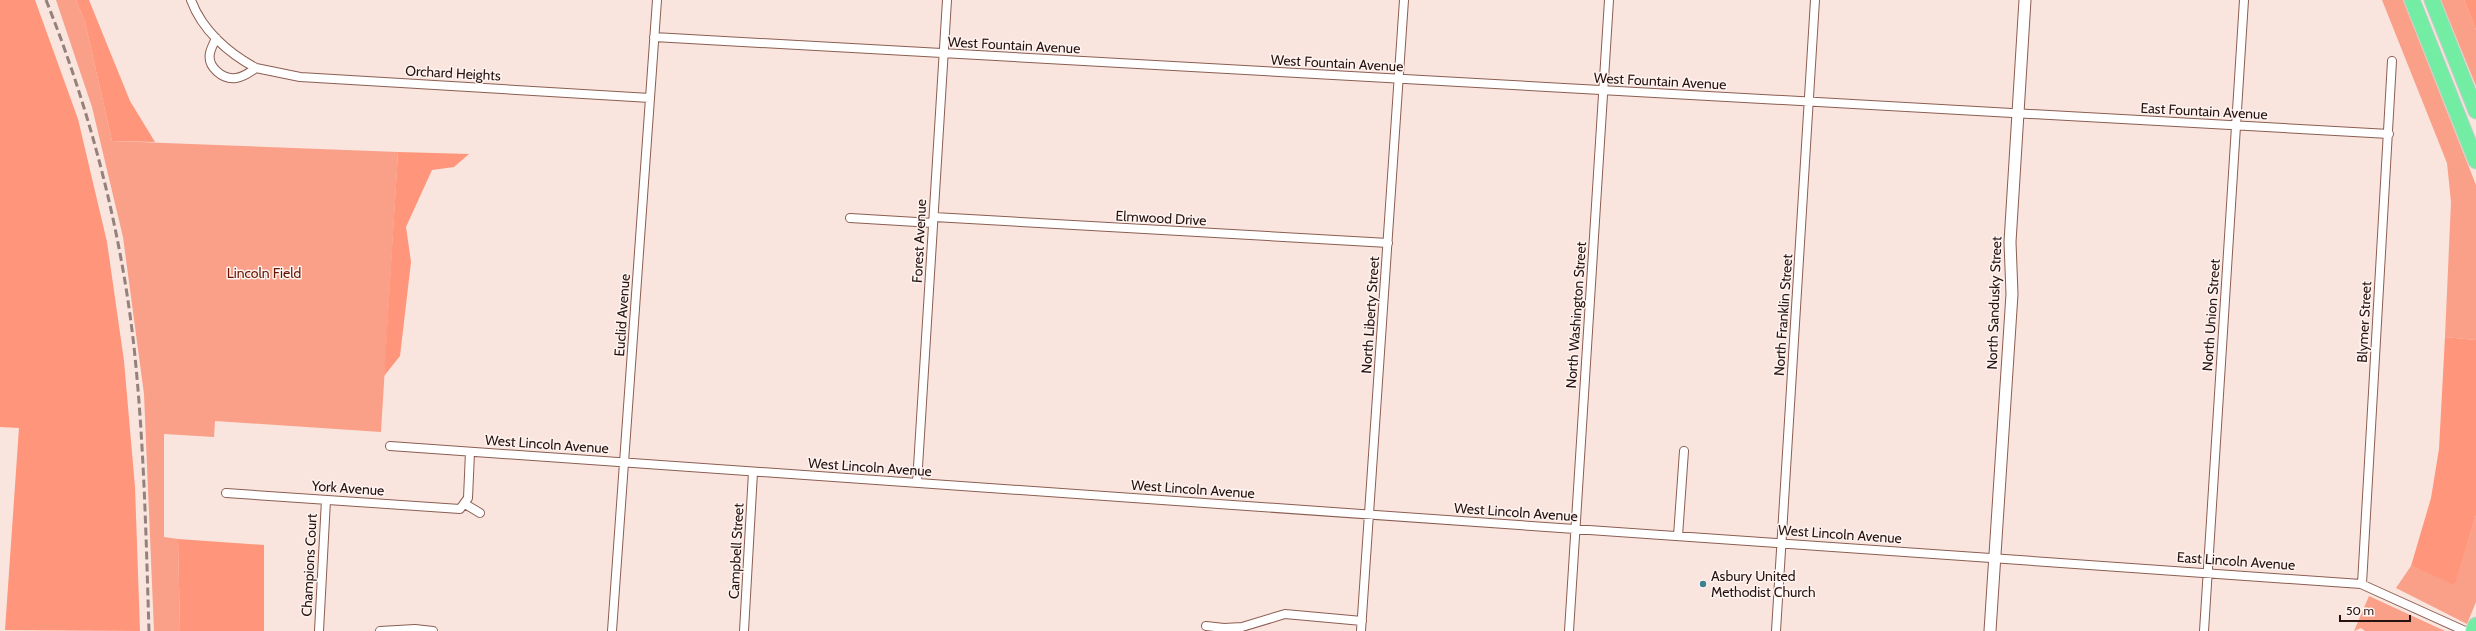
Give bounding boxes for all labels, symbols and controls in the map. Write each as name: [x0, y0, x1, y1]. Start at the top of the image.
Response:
street label: West Fountain Avenue: [947, 33, 1081, 57]
street label: West Fountain Avenue: [1270, 51, 1404, 75]
street label: Orchard Heights: [405, 62, 501, 84]
street label: West Fountain Avenue: [1593, 69, 1727, 93]
street label: East Fountain Avenue: [2140, 99, 2268, 123]
street label: Forest Avenue: [908, 199, 930, 283]
street label: Elmwood Drive: [1115, 207, 1207, 229]
street label: North Sandusky Street: [1983, 236, 2005, 370]
street label: North Washington Street: [1562, 241, 1590, 389]
street label: North Franklin Street: [1770, 253, 1796, 377]
street label: North Liberty Street: [1357, 255, 1383, 374]
street label: North Union Street: [2198, 258, 2224, 372]
park label: Lincoln Field: [227, 264, 301, 282]
street label: Euclid Avenue: [610, 273, 634, 357]
street label: Blymer Street: [2353, 281, 2375, 363]
street label: West Lincoln Avenue: [485, 431, 609, 457]
street label: West Lincoln Avenue: [808, 454, 932, 480]
street label: York Avenue: [310, 476, 385, 500]
street label: West Lincoln Avenue: [1131, 476, 1255, 502]
street label: West Lincoln Avenue: [1454, 499, 1578, 525]
street label: Campbell Street: [724, 502, 748, 599]
street label: Champions Court: [297, 513, 321, 617]
street label: West Lincoln Avenue: [1778, 521, 1902, 547]
street label: East Lincoln Avenue: [2176, 548, 2296, 574]
place label: Asbury United Methodist Church: [1711, 567, 1816, 601]
marker: Asbury United Methodist Church: [1698, 579, 1708, 589]
scale bar: [2340, 597, 2410, 623]
text: 50 m: [2346, 603, 2374, 618]

